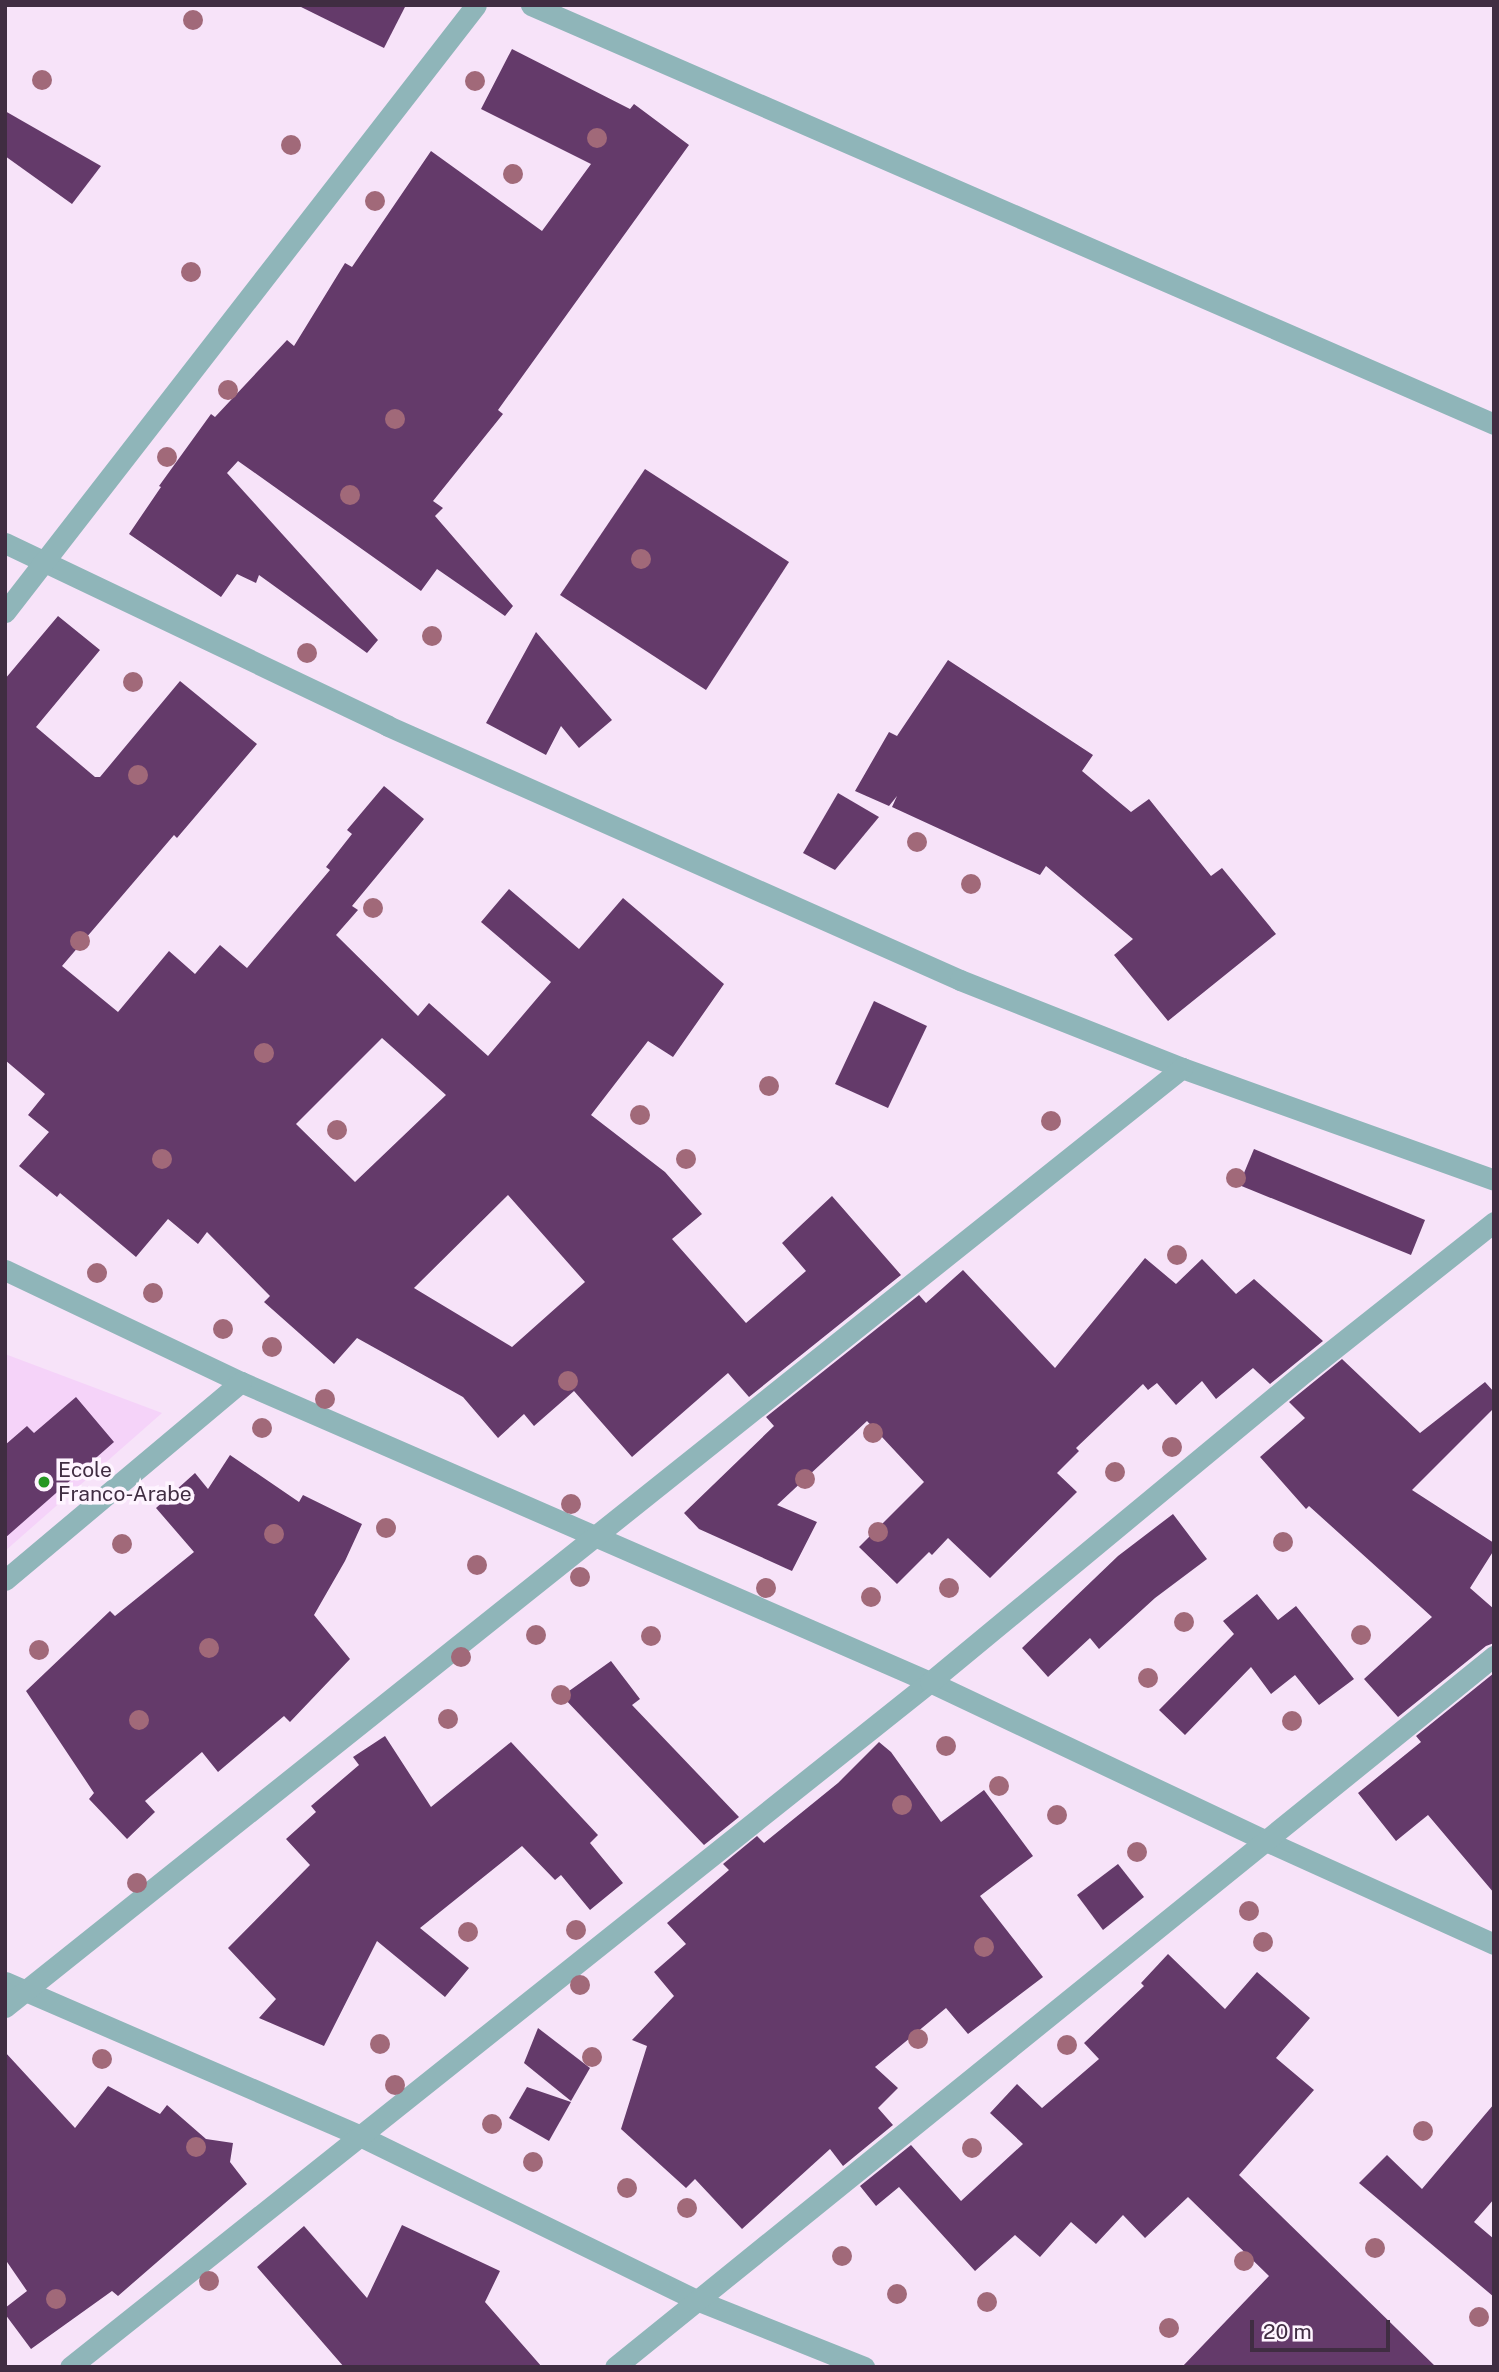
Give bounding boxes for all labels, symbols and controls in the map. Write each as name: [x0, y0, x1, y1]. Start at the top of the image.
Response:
place label: Ecole Franco-Arabe: [58, 1457, 192, 1507]
marker: Ecole Franco-Arabe: [36, 1474, 52, 1490]
scale bar: [1254, 2306, 1394, 2350]
text: 20 m: [1263, 2319, 1312, 2344]

